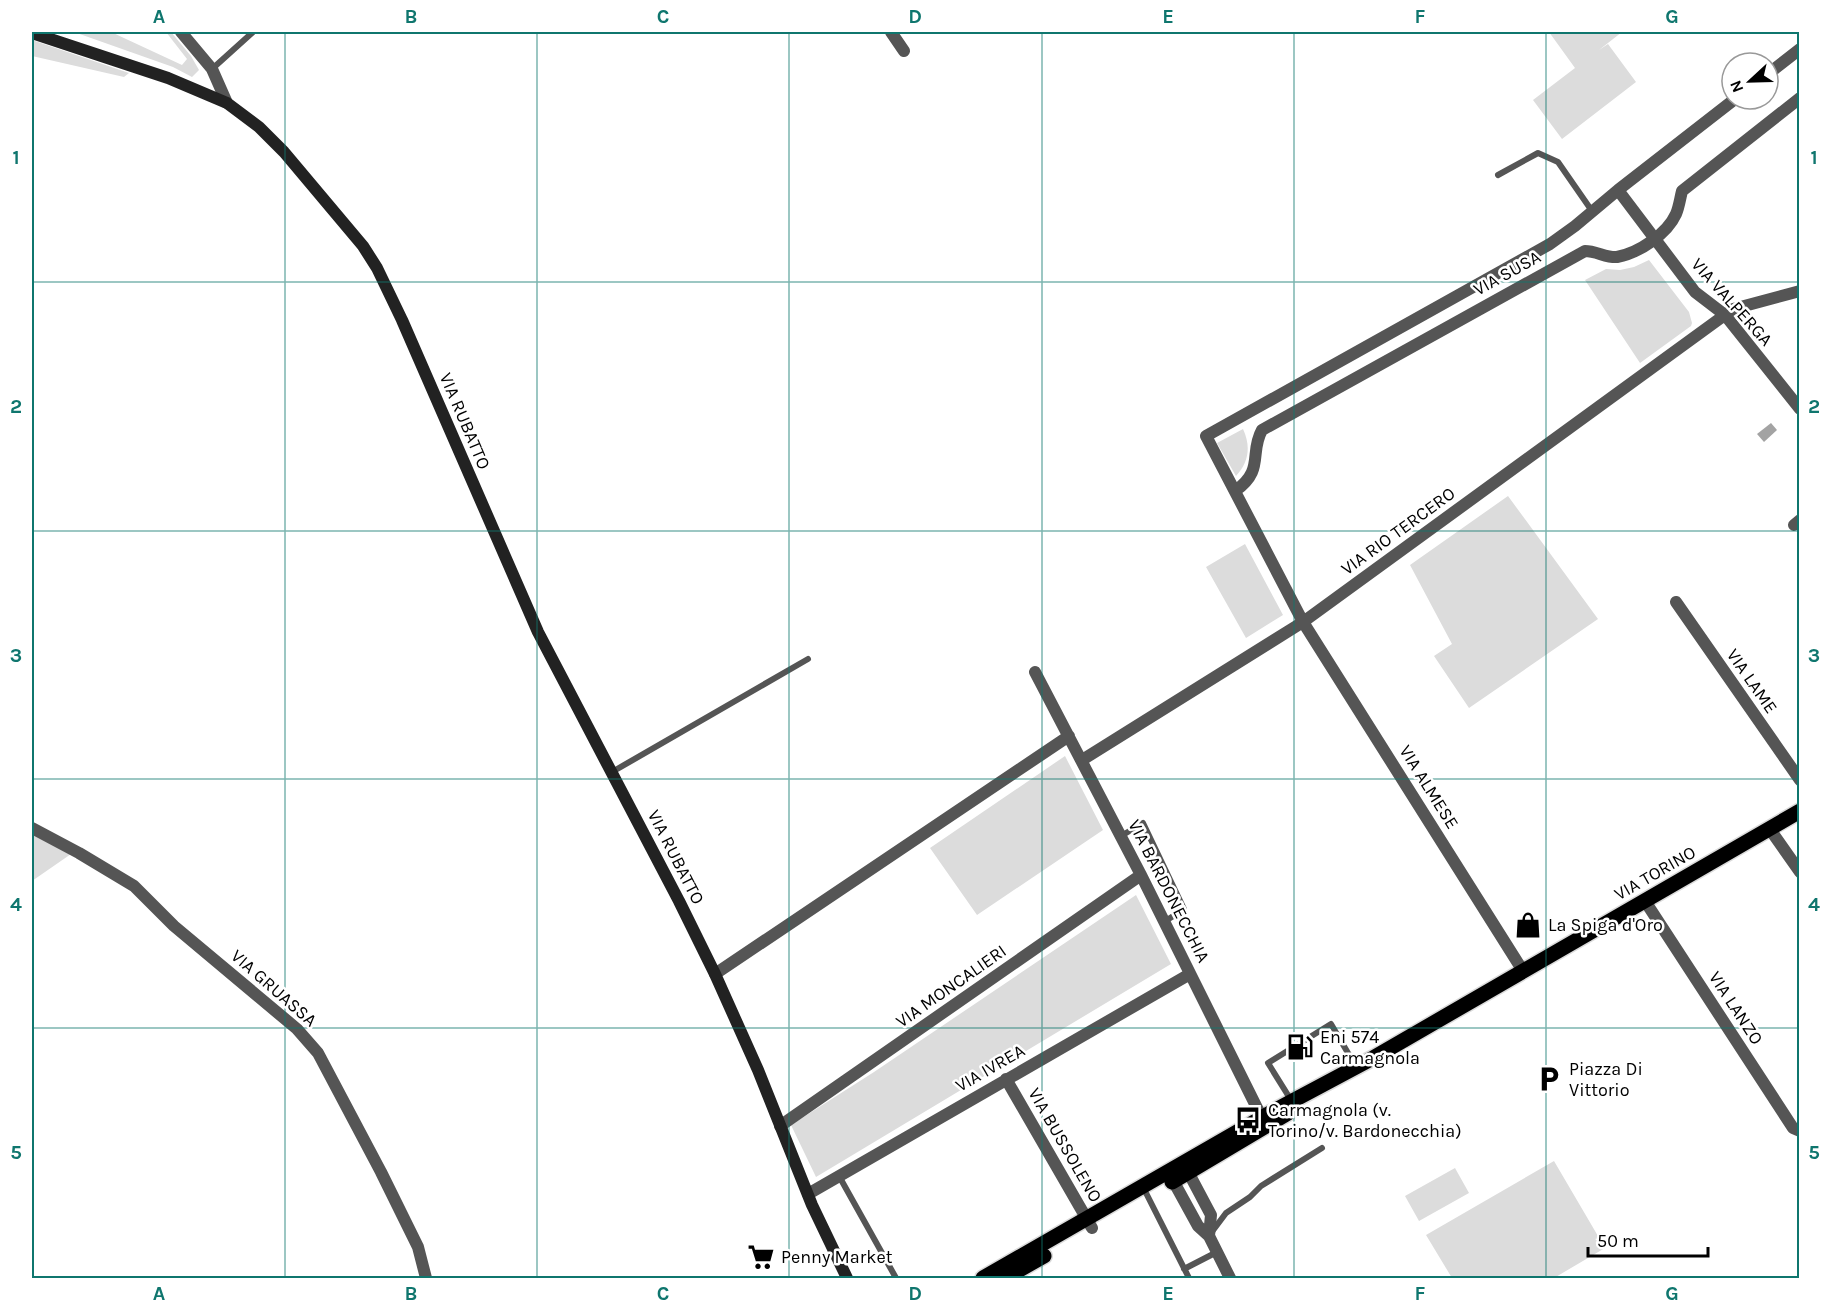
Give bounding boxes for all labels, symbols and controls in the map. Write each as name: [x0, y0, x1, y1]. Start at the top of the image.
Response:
text: A: [153, 5, 166, 28]
text: B: [405, 5, 417, 28]
text: C: [657, 5, 669, 28]
text: D: [908, 5, 922, 28]
text: E: [1162, 5, 1174, 28]
text: F: [1415, 5, 1426, 28]
text: G: [1665, 5, 1679, 28]
north arrow: [1720, 51, 1780, 111]
text: N: [1726, 78, 1748, 95]
text: 1: [12, 146, 20, 169]
text: 1: [1810, 146, 1818, 169]
street label: VIA SUSA: [1469, 246, 1545, 300]
street label: VIA VALPERGA: [1687, 253, 1777, 351]
street label: VIA RUBATTO: [435, 369, 495, 473]
text: 2: [10, 395, 22, 418]
text: 2: [1808, 395, 1820, 418]
street label: VIA RIO TERCERO: [1337, 482, 1459, 580]
text: 3: [10, 644, 22, 667]
street label: VIA LAME: [1722, 644, 1782, 718]
text: 3: [1808, 644, 1820, 667]
street label: VIA ALMESE: [1395, 741, 1463, 833]
street label: VIA RUBATTO: [643, 806, 709, 908]
street label: VIA BARDONECCHIA: [1123, 816, 1215, 966]
street label: VIA TORINO: [1610, 841, 1700, 905]
text: 4: [10, 893, 22, 916]
text: 4: [1808, 893, 1820, 916]
shop icon: La Spiga d'Oro: [1513, 910, 1543, 940]
place label: La Spiga d'Oro: [1548, 914, 1663, 936]
street label: VIA MONCALIERI: [891, 940, 1011, 1032]
street label: VIA GRUASSA: [227, 945, 321, 1031]
street label: VIA LANZO: [1704, 967, 1768, 1049]
place label: Eni 574 Carmagnola: [1320, 1026, 1420, 1069]
fuel station icon: Eni 574 Carmagnola: [1285, 1032, 1315, 1062]
street label: VIA IVREA: [951, 1039, 1029, 1097]
place label: Piazza Di Vittorio: [1569, 1058, 1643, 1101]
parking icon: Piazza Di Vittorio: [1534, 1064, 1564, 1094]
street label: VIA BUSSOLENO: [1023, 1084, 1107, 1206]
place label: Carmagnola (v. Torino/v. Bardonecchia): [1268, 1099, 1462, 1142]
bus stop icon: Carmagnola (v. Torino/v. Bardonecchia): [1233, 1105, 1263, 1135]
text: 5: [10, 1141, 22, 1164]
text: 5: [1808, 1141, 1820, 1164]
scale bar: [1588, 1220, 1708, 1258]
text: 50 m: [1597, 1230, 1639, 1252]
supermarket icon: Penny Market: [746, 1242, 776, 1272]
place label: Penny Market: [781, 1246, 893, 1268]
text: A: [153, 1282, 166, 1305]
text: B: [405, 1282, 417, 1305]
text: C: [657, 1282, 669, 1305]
text: D: [908, 1282, 922, 1305]
text: E: [1162, 1282, 1174, 1305]
text: F: [1415, 1282, 1426, 1305]
text: G: [1665, 1282, 1679, 1305]

